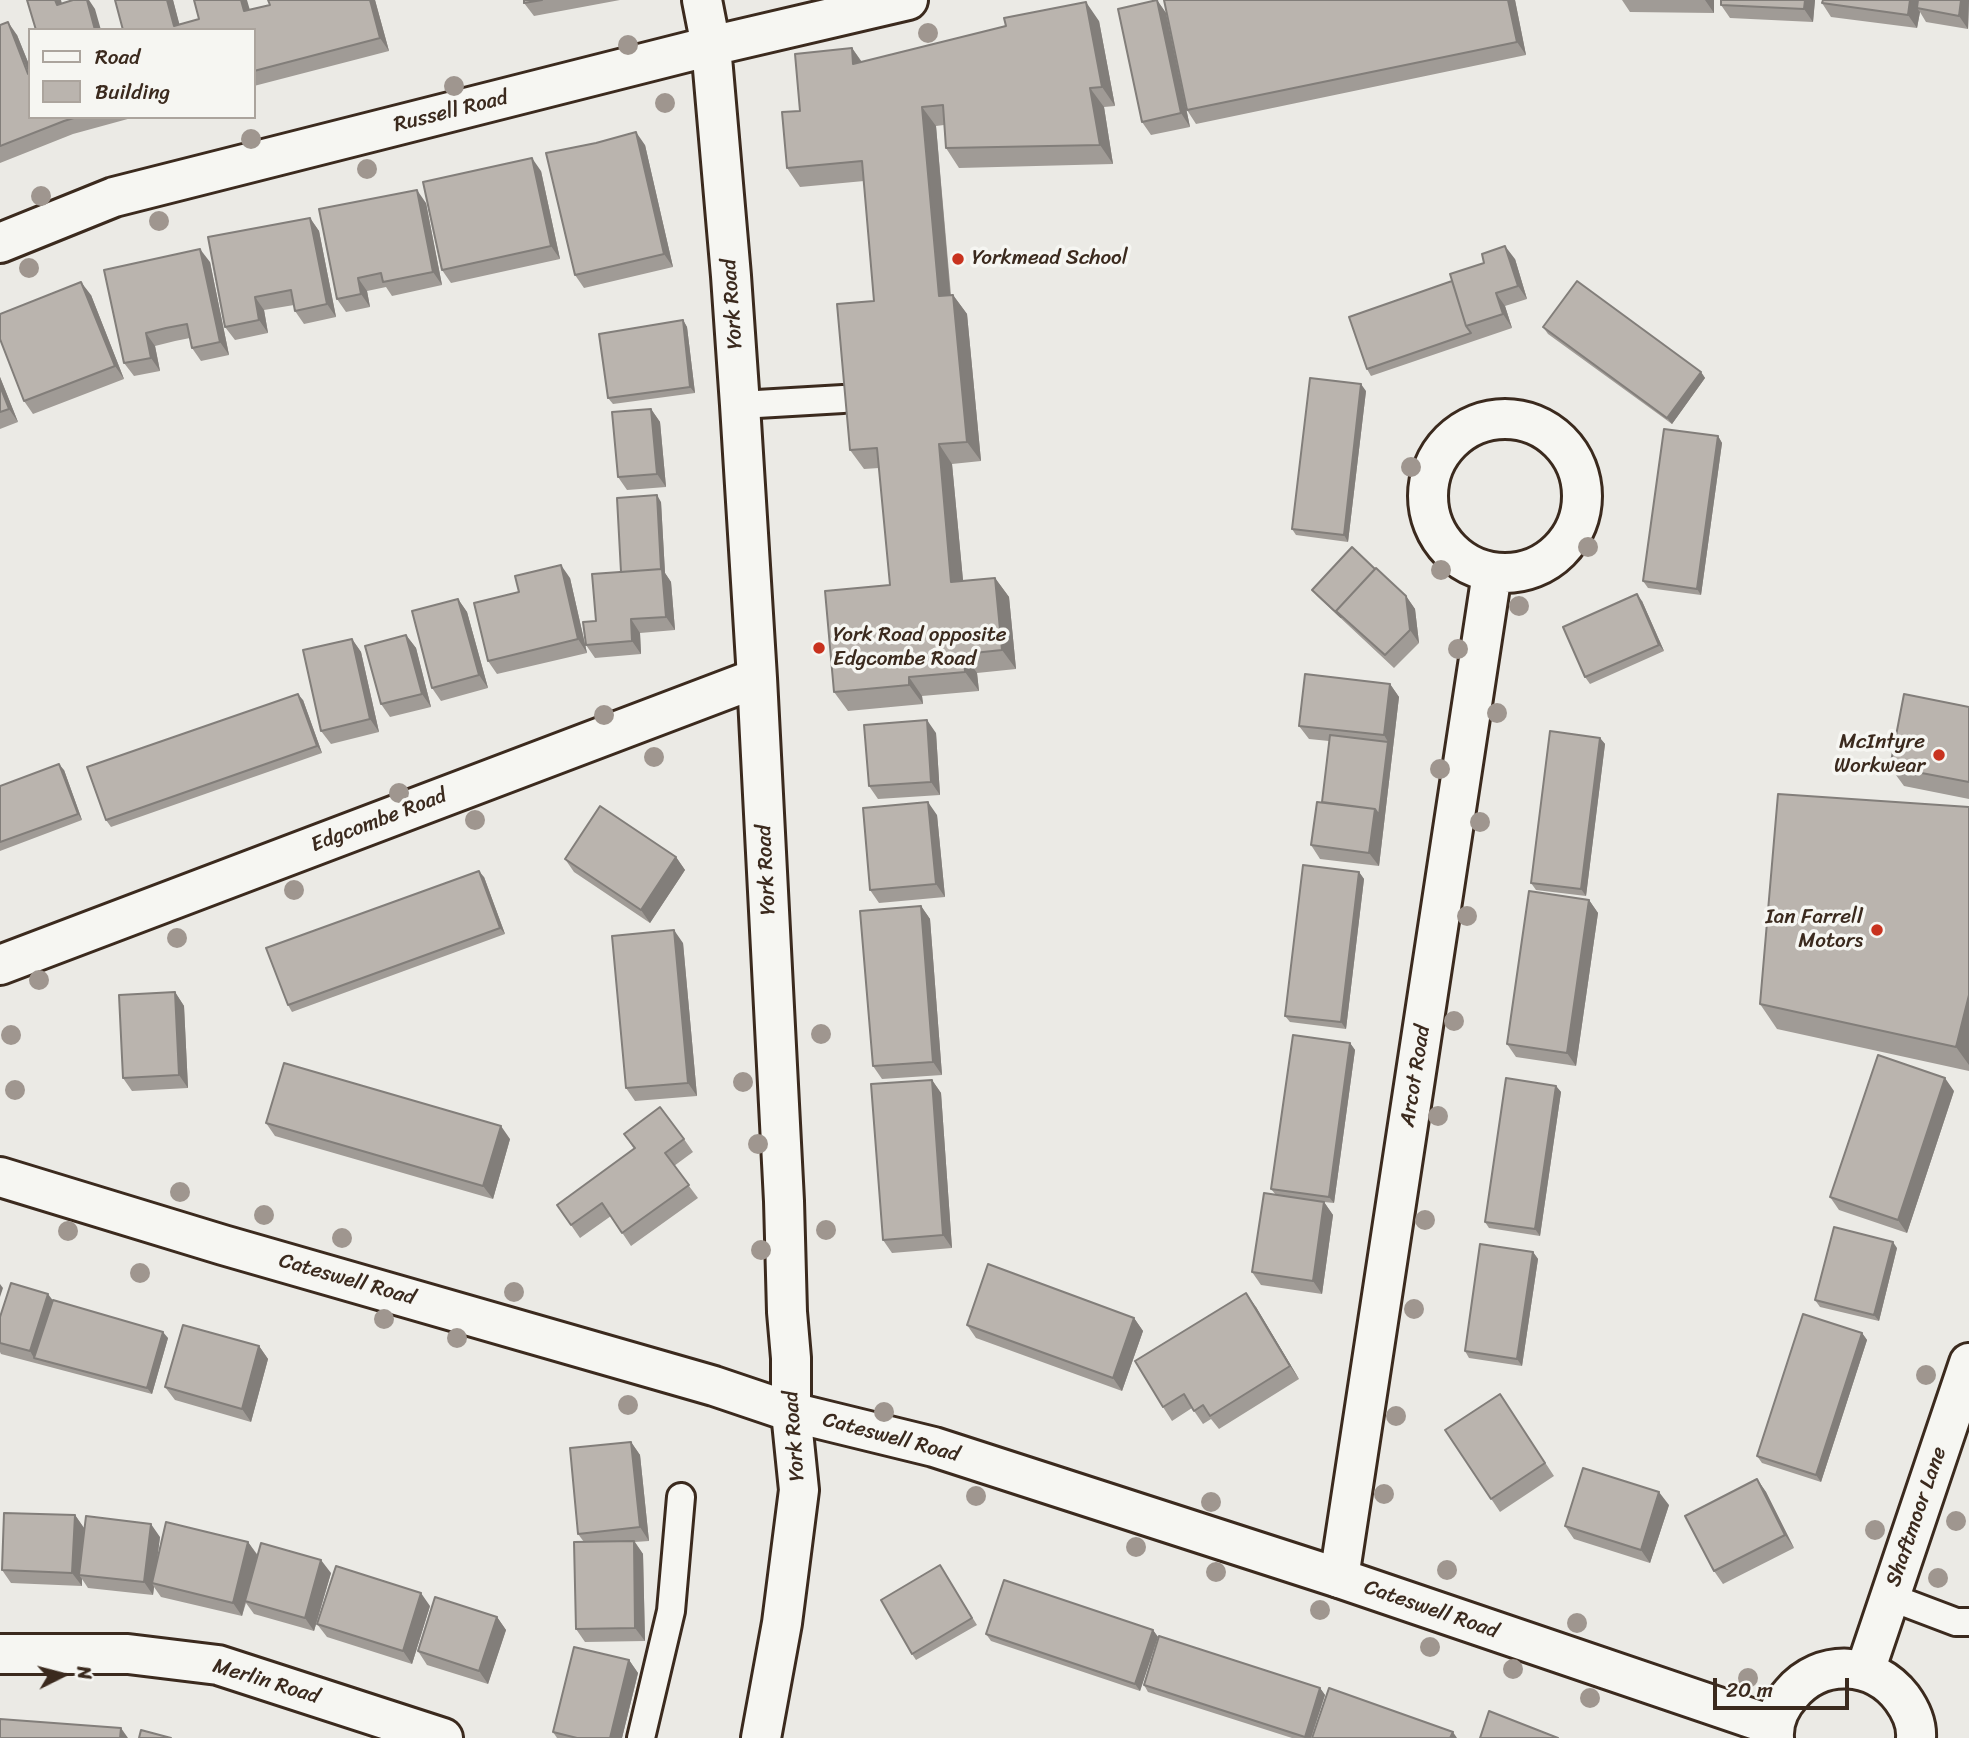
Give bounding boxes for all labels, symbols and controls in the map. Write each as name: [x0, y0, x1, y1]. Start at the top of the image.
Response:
legend: [28, 28, 256, 119]
text: Road: [95, 38, 140, 76]
text: Building: [95, 73, 170, 111]
street label: Russell Road: [391, 86, 511, 138]
place label: Yorkmead School: [972, 246, 1128, 272]
marker: Yorkmead School: [950, 251, 966, 267]
street label: York Road: [717, 258, 749, 350]
place label: York Road opposite Edgcombe Road: [833, 623, 1007, 673]
marker: York Road opposite Edgcombe Road: [811, 640, 827, 656]
place label: McIntyre Workwear: [1834, 730, 1925, 780]
marker: McIntyre Workwear: [1931, 747, 1947, 763]
street label: Edgcombe Road: [308, 784, 450, 858]
street label: York Road: [752, 824, 782, 916]
place label: Ian Farrell Motors: [1765, 905, 1863, 955]
marker: Ian Farrell Motors: [1869, 922, 1885, 938]
street label: Arcot Road: [1396, 1023, 1436, 1129]
street label: Cateswell Road: [276, 1249, 418, 1311]
street label: York Road: [779, 1390, 811, 1482]
street label: Cateswell Road: [820, 1408, 962, 1468]
street label: Shaftmoor Lane: [1881, 1444, 1953, 1590]
street label: Cateswell Road: [1361, 1575, 1501, 1645]
north arrow: [28, 1640, 98, 1710]
street label: Merlin Road: [210, 1654, 322, 1710]
text: N: [67, 1664, 101, 1681]
scale bar: [1717, 1664, 1854, 1708]
text: 20 m: [1726, 1671, 1773, 1709]

